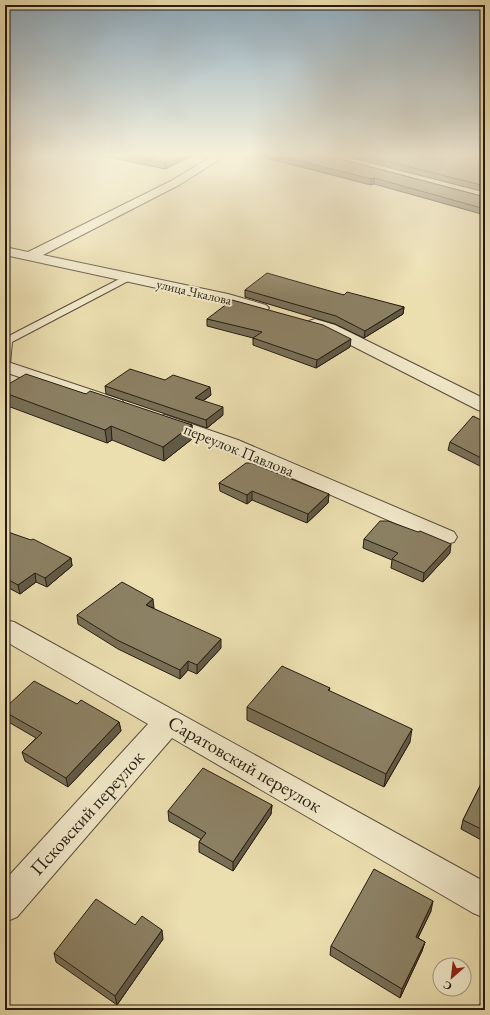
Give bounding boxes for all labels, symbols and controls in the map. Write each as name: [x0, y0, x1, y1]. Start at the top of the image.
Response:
street label: улица Чкалова: [155, 275, 234, 309]
street label: переулок Павлова: [181, 418, 298, 482]
street label: Саратовский переулок: [164, 710, 326, 818]
street label: Псковский переулок: [24, 745, 150, 881]
north arrow: [432, 957, 472, 997]
text: С: [440, 978, 454, 994]

